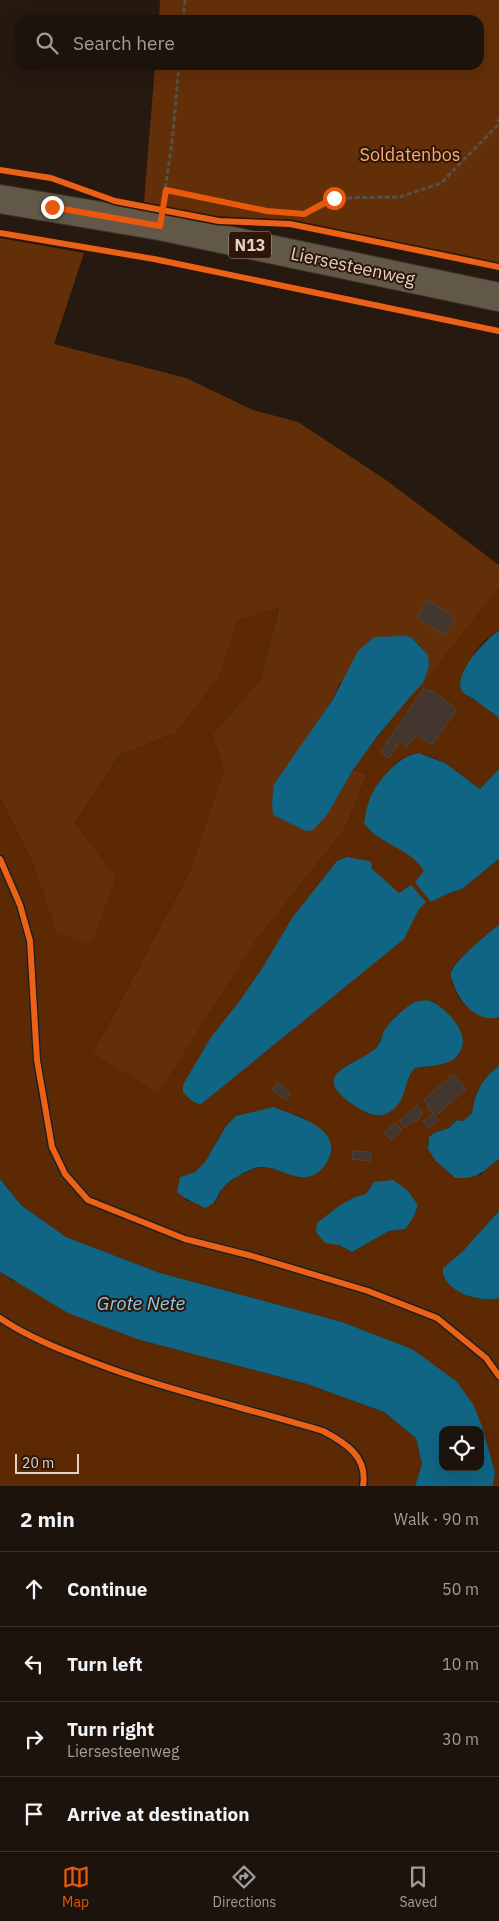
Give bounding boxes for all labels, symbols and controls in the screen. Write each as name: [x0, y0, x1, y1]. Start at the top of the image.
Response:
search box: [15, 15, 484, 70]
icon: search: [33, 29, 61, 57]
text: Search here: [73, 31, 175, 55]
park label: Soldatenbos: [359, 143, 461, 166]
route start: [323, 187, 346, 210]
route end: [41, 196, 64, 219]
road number: N13: [229, 232, 271, 258]
street label: Liersesteenweg: [289, 242, 418, 291]
water label: Grote Nete: [97, 1291, 185, 1315]
map controls: [439, 1426, 484, 1471]
button: locate: [439, 1426, 484, 1471]
scale bar: [15, 1451, 79, 1474]
text: 20 m: [22, 1454, 54, 1472]
text: 2 min: [20, 1505, 75, 1533]
text: Walk · 90 m: [394, 1509, 479, 1529]
icon: ahead: [20, 1575, 48, 1603]
text: Continue: [67, 1577, 147, 1601]
text: 50 m: [442, 1579, 479, 1599]
icon: left: [20, 1650, 48, 1678]
text: Turn left: [67, 1652, 143, 1676]
text: 10 m: [442, 1654, 479, 1674]
text: Turn right: [67, 1717, 154, 1741]
icon: right: [20, 1725, 48, 1753]
text: 30 m: [442, 1729, 479, 1749]
text: Liersesteenweg: [67, 1741, 180, 1761]
icon: arrive: [20, 1800, 48, 1828]
text: Arrive at destination: [67, 1802, 250, 1826]
tab: Map: [62, 1863, 90, 1911]
tab: Directions: [213, 1863, 276, 1911]
tab: Saved: [399, 1863, 437, 1911]

